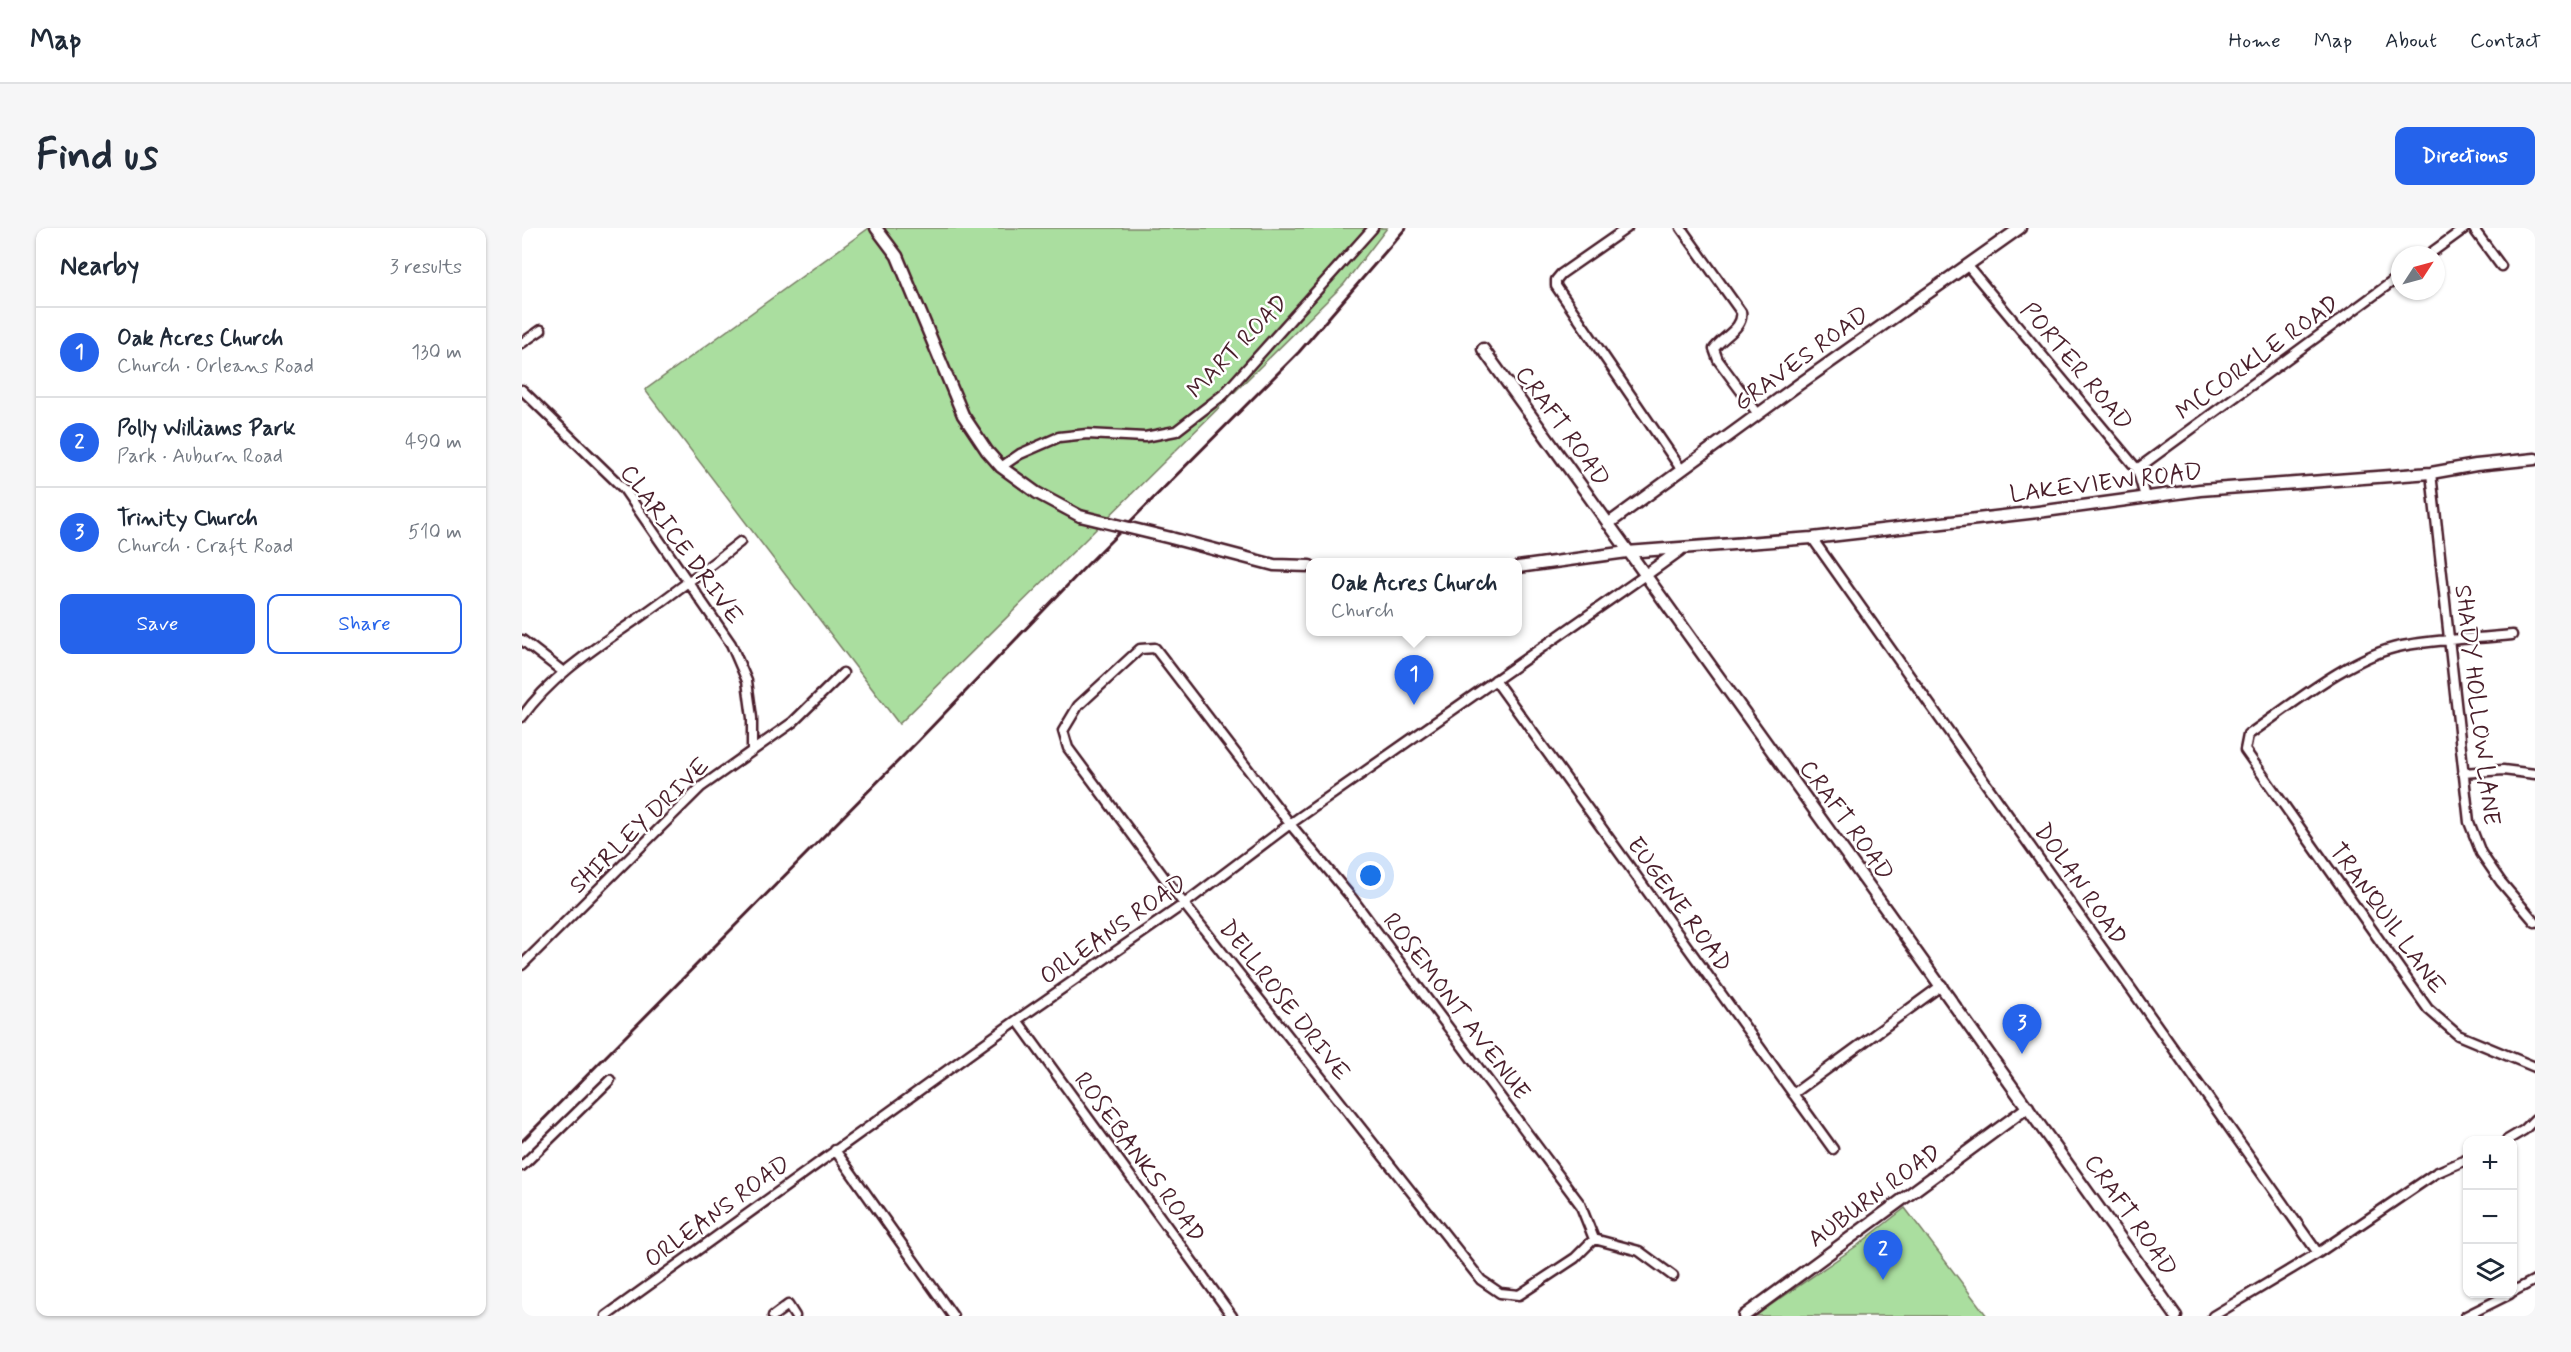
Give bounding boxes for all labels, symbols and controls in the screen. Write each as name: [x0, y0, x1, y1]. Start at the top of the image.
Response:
text: Map: [30, 23, 81, 60]
text: Home: [2229, 27, 2281, 55]
text: Map: [2314, 27, 2352, 55]
text: About: [2385, 27, 2437, 55]
text: Contact: [2470, 27, 2541, 55]
button: Directions: [2395, 127, 2535, 185]
text: Find us: [36, 129, 158, 184]
north arrow: [2391, 246, 2445, 300]
text: Nearby: [60, 250, 139, 284]
text: 3 results: [390, 254, 462, 281]
street label: MART ROAD: [1181, 288, 1296, 406]
street label: MCCORKLE ROAD: [2170, 288, 2346, 428]
street label: PORTER ROAD: [2013, 296, 2139, 438]
street label: GRAVES ROAD: [1728, 300, 1876, 419]
text: Oak Acres Church: [117, 325, 283, 353]
text: 1: [75, 339, 84, 366]
text: 130 m: [411, 339, 462, 366]
text: Church · Orleans Road: [117, 353, 314, 380]
street label: CRAFT ROAD: [1507, 360, 1616, 494]
text: Polly Williams Park: [117, 415, 296, 443]
text: 2: [75, 429, 84, 456]
text: 490 m: [405, 429, 462, 456]
text: Park · Auburn Road: [117, 443, 283, 470]
street label: LAKEVIEW ROAD: [2008, 456, 2204, 511]
street label: CLARICE DRIVE: [612, 459, 749, 631]
text: Trinity Church: [117, 505, 258, 533]
text: 3: [75, 519, 84, 546]
text: 510 m: [408, 519, 462, 546]
text: Church · Craft Road: [117, 533, 293, 560]
popup: [1306, 558, 1522, 636]
text: Oak Acres Church: [1331, 570, 1497, 598]
street label: SHADY HOLLOW LANE: [2446, 583, 2507, 827]
button: Save: [60, 594, 255, 654]
button: Share: [267, 594, 462, 654]
text: Church: [1331, 598, 1394, 625]
pin: 1: [1394, 656, 1434, 705]
street label: SHIRLEY DRIVE: [563, 751, 717, 901]
street label: CRAFT ROAD: [1791, 754, 1900, 888]
street label: DOLAN ROAD: [2026, 818, 2133, 952]
street label: EUGENE ROAD: [1619, 831, 1738, 979]
street label: TRANQUIL LANE: [2321, 837, 2452, 1001]
your location: [1356, 861, 1385, 890]
street label: ORLEANS ROAD: [1034, 868, 1194, 993]
street label: ROSEMONT AVENUE: [1375, 907, 1536, 1107]
street label: DELLROSE DRIVE: [1211, 914, 1356, 1088]
pin: 3: [2002, 1004, 2042, 1054]
street label: ROSEBANKS ROAD: [1066, 1066, 1211, 1250]
map controls: [2463, 1136, 2517, 1298]
button: +: [2463, 1136, 2517, 1190]
street label: AUBURN ROAD: [1802, 1137, 1948, 1255]
street label: ORLEANS ROAD: [639, 1149, 797, 1276]
street label: CRAFT ROAD: [2076, 1149, 2183, 1283]
button: −: [2463, 1190, 2517, 1244]
pin: 2: [1864, 1230, 1902, 1280]
button: layers: [2463, 1244, 2517, 1298]

